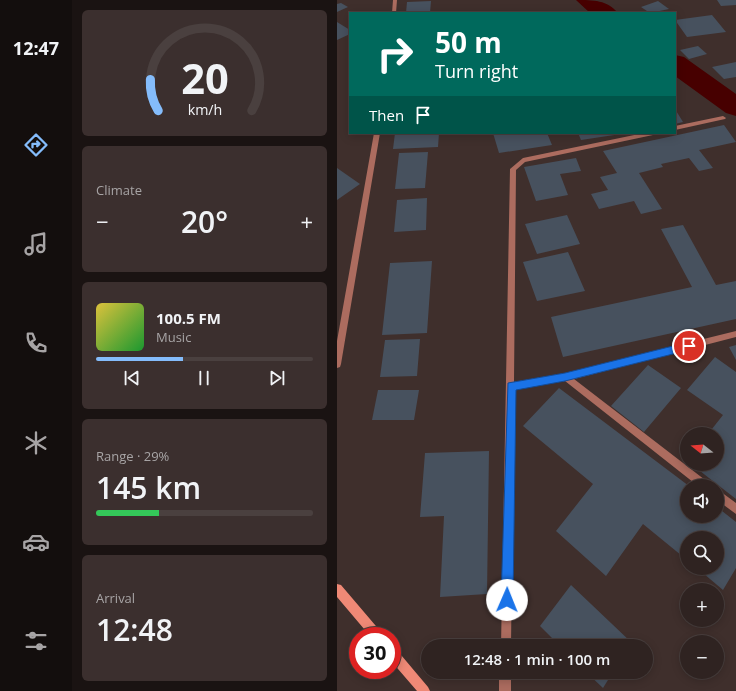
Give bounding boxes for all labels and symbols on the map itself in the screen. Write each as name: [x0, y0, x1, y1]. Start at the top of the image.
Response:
pin: [672, 329, 706, 363]
north arrow: [680, 427, 724, 471]
position arrow: [486, 579, 528, 621]
speed limit sign: 30: [349, 627, 401, 679]

